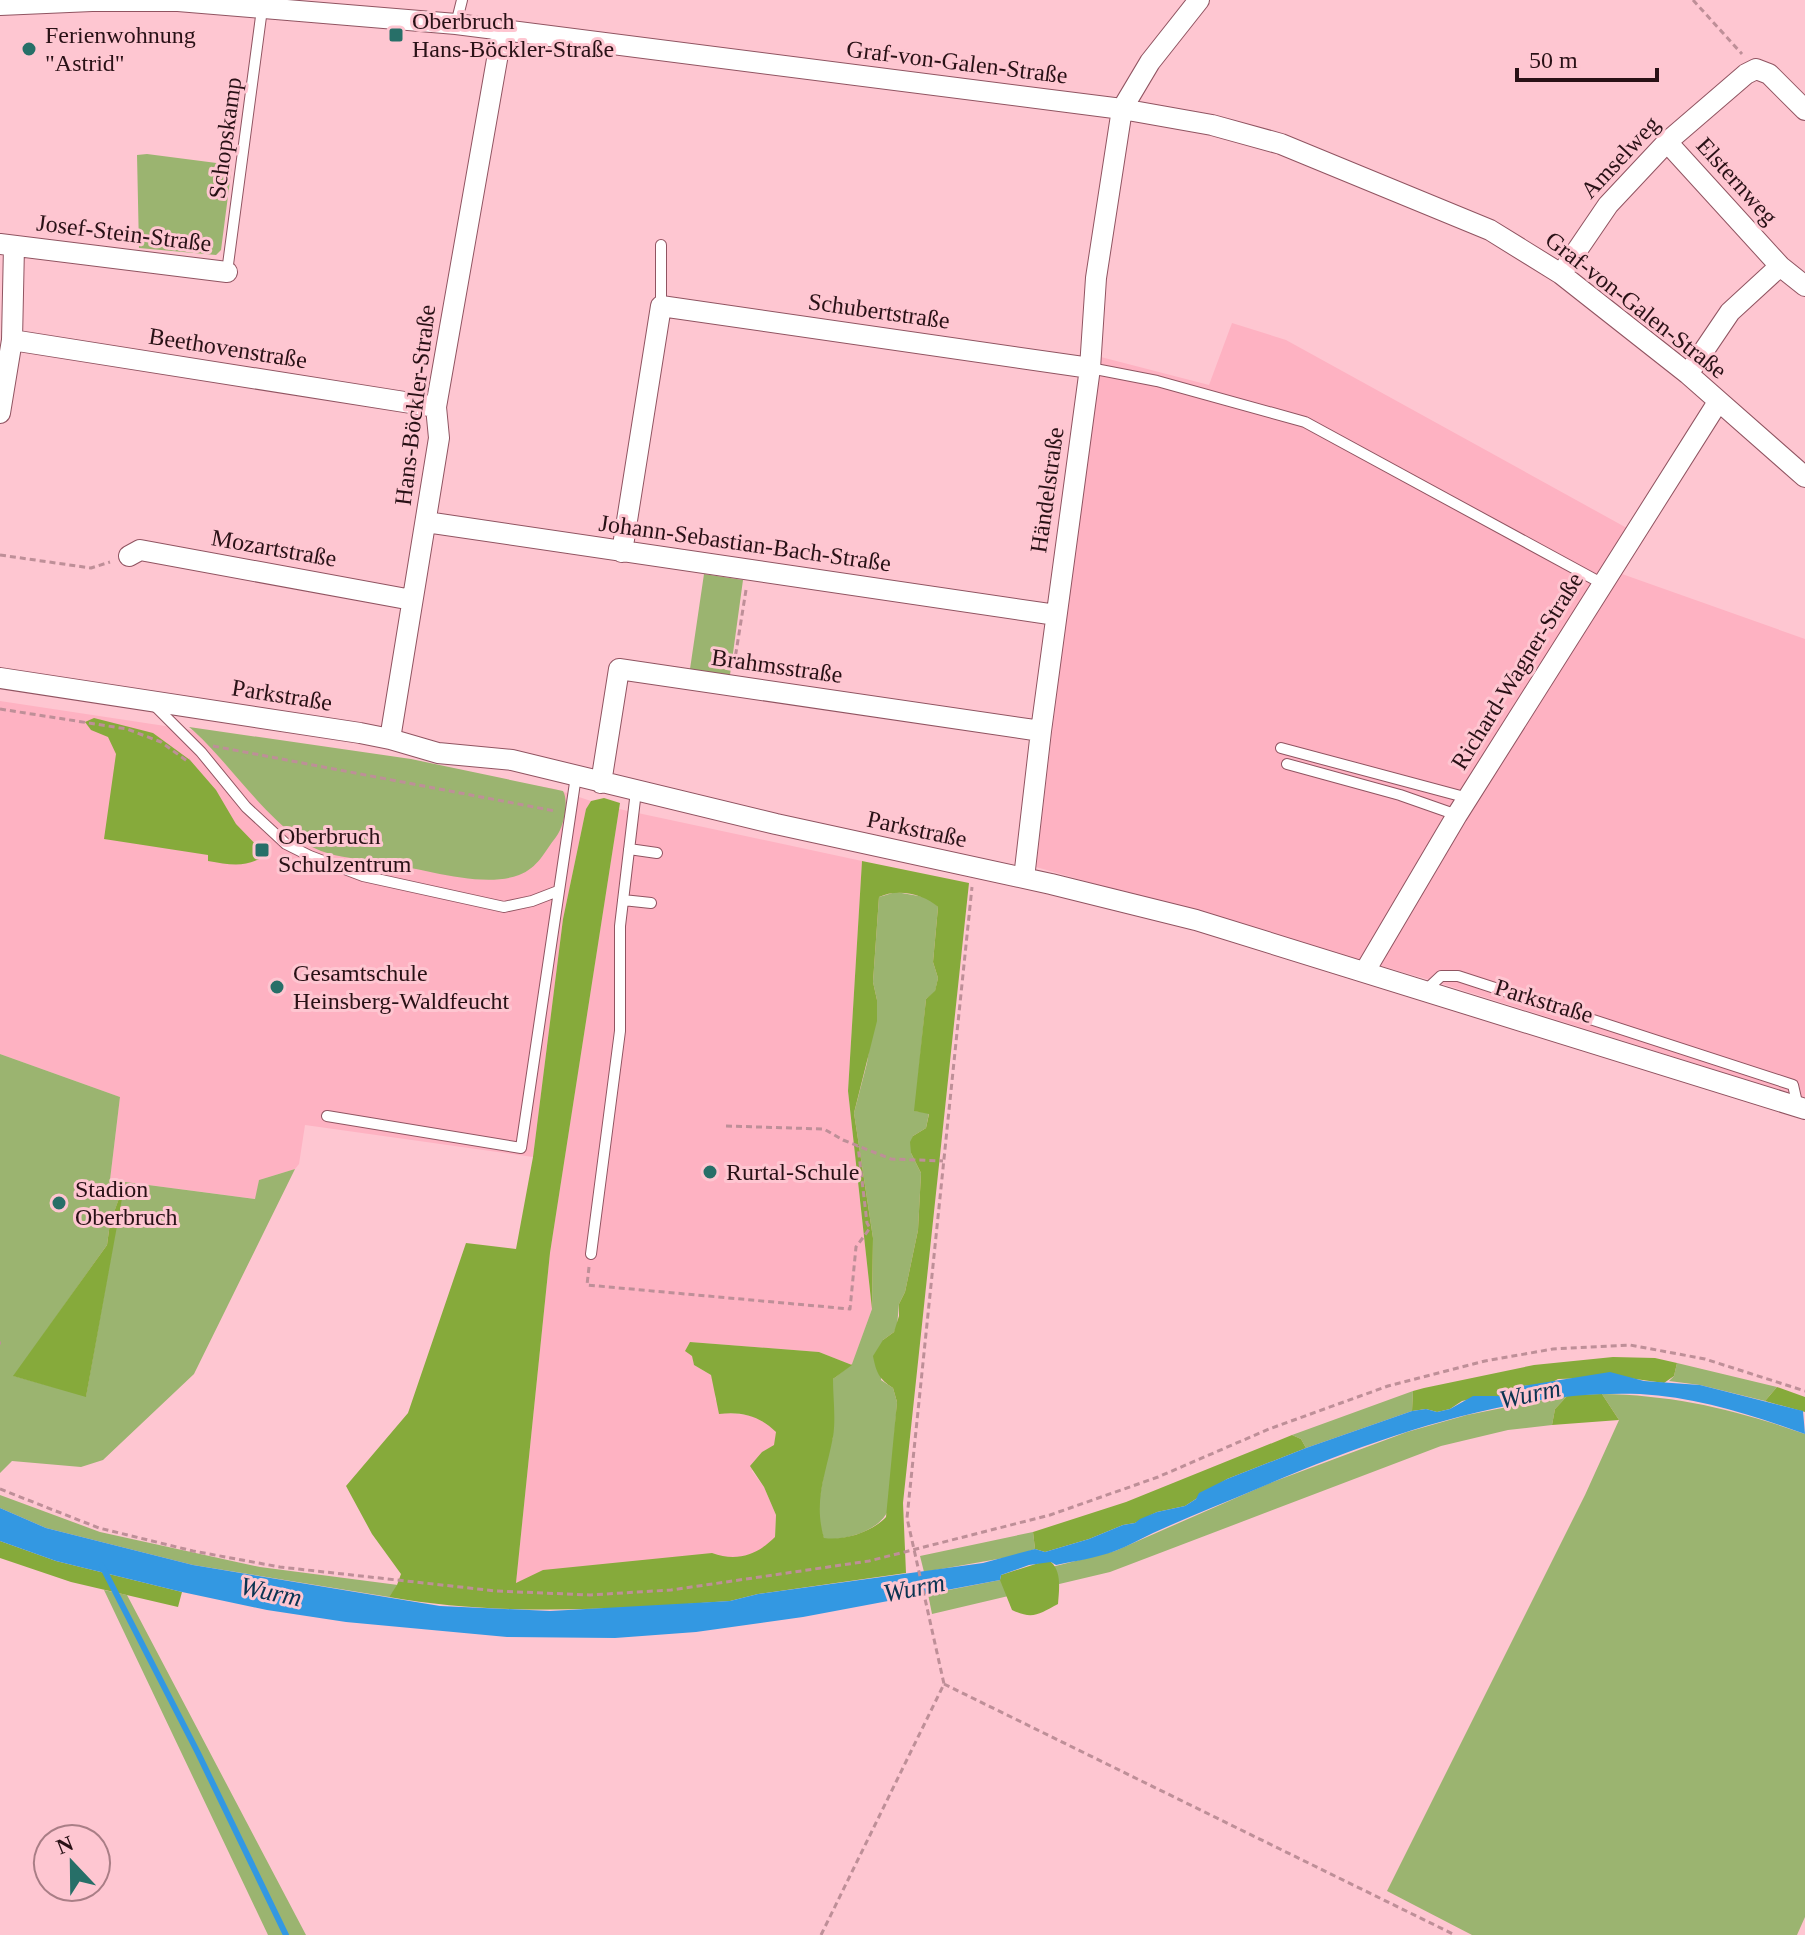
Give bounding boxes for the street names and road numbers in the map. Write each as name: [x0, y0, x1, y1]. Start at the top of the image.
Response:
street label: Graf-von-Galen-Straße: [845, 36, 1069, 88]
street label: Schopskamp: [204, 75, 246, 201]
street label: Amselweg: [1575, 111, 1665, 203]
street label: Elsternweg: [1691, 132, 1783, 230]
street label: Josef-Stein-Straße: [35, 209, 213, 257]
street label: Graf-von-Galen-Straße: [1540, 226, 1732, 384]
street label: Schubertstraße: [807, 288, 951, 334]
street label: Hans-Böckler-Straße: [390, 303, 440, 507]
street label: Beethovenstraße: [147, 323, 309, 373]
street label: Händelstraße: [1025, 426, 1069, 554]
street label: Johann-Sebastian-Bach-Straße: [597, 510, 893, 576]
street label: Mozartstraße: [209, 524, 339, 572]
street label: Richard-Wagner-Straße: [1446, 568, 1588, 774]
street label: Brahmsstraße: [710, 644, 844, 688]
street label: Parkstraße: [230, 674, 334, 716]
street label: Parkstraße: [865, 806, 969, 852]
street label: Parkstraße: [1492, 974, 1596, 1028]

